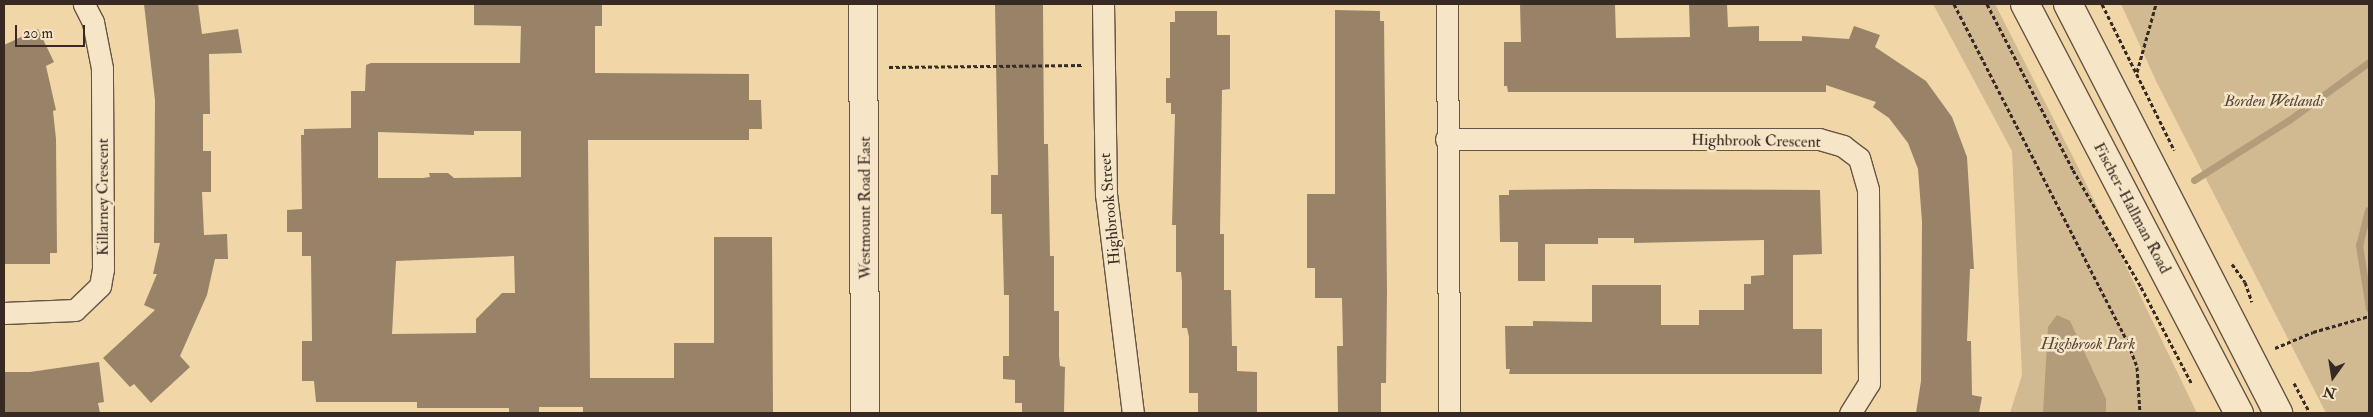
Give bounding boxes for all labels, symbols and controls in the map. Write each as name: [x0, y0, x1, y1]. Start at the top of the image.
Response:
scale bar: [18, 15, 88, 47]
text: 20 m: [23, 24, 53, 43]
park label: Borden Wetlands: [2224, 91, 2324, 111]
street label: Highbrook Crescent: [1691, 130, 1821, 152]
street label: Westmount Road East: [855, 137, 875, 279]
street label: Killarney Crescent: [93, 138, 113, 256]
street label: Fischer-Hallman Road: [2089, 139, 2175, 277]
street label: Highbrook Street: [1096, 152, 1124, 266]
park label: Highbrook Park: [2041, 334, 2135, 354]
north arrow: [2308, 352, 2358, 402]
text: N: [2321, 382, 2338, 402]

